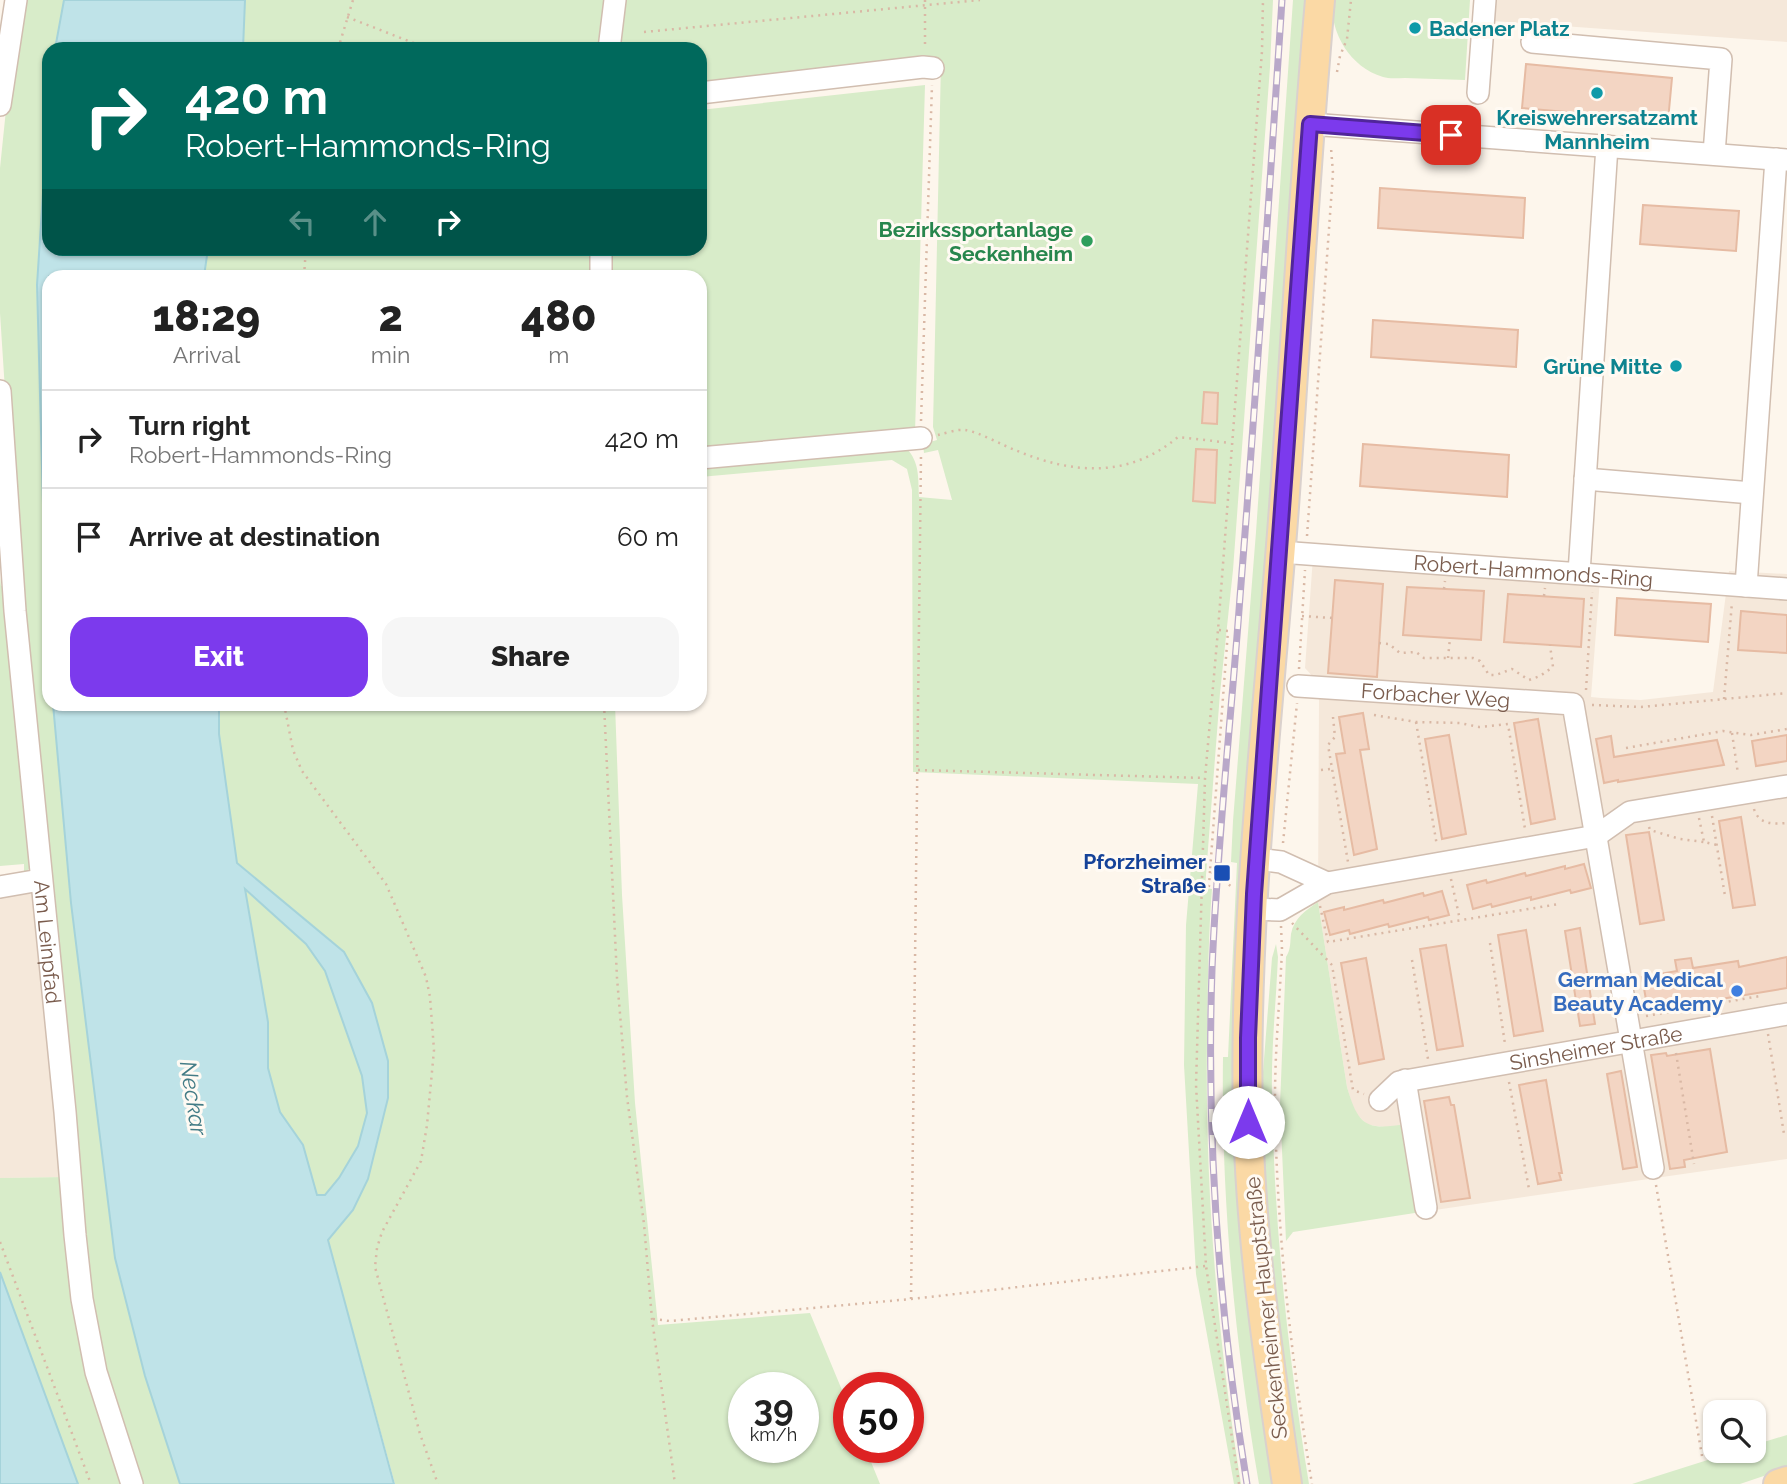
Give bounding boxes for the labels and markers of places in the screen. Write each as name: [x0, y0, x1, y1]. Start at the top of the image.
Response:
place label: Badener Platz: [1429, 16, 1570, 41]
marker: Badener Platz: [1407, 20, 1423, 36]
marker: Kreiswehrersatzamt Mannheim: [1589, 85, 1605, 101]
pin: [1421, 105, 1481, 165]
place label: Kreiswehrersatzamt Mannheim: [1496, 105, 1698, 154]
place label: Bezirkssportanlage Seckenheim: [878, 217, 1073, 266]
marker: Bezirkssportanlage Seckenheim: [1079, 233, 1095, 249]
place label: Grüne Mitte: [1543, 354, 1662, 379]
marker: Grüne Mitte: [1668, 358, 1684, 374]
place label: Pforzheimer Straße: [1083, 849, 1206, 898]
marker: Pforzheimer Straße: [1212, 863, 1232, 883]
place label: German Medical Beauty Academy: [1553, 967, 1723, 1016]
marker: German Medical Beauty Academy: [1729, 983, 1745, 999]

